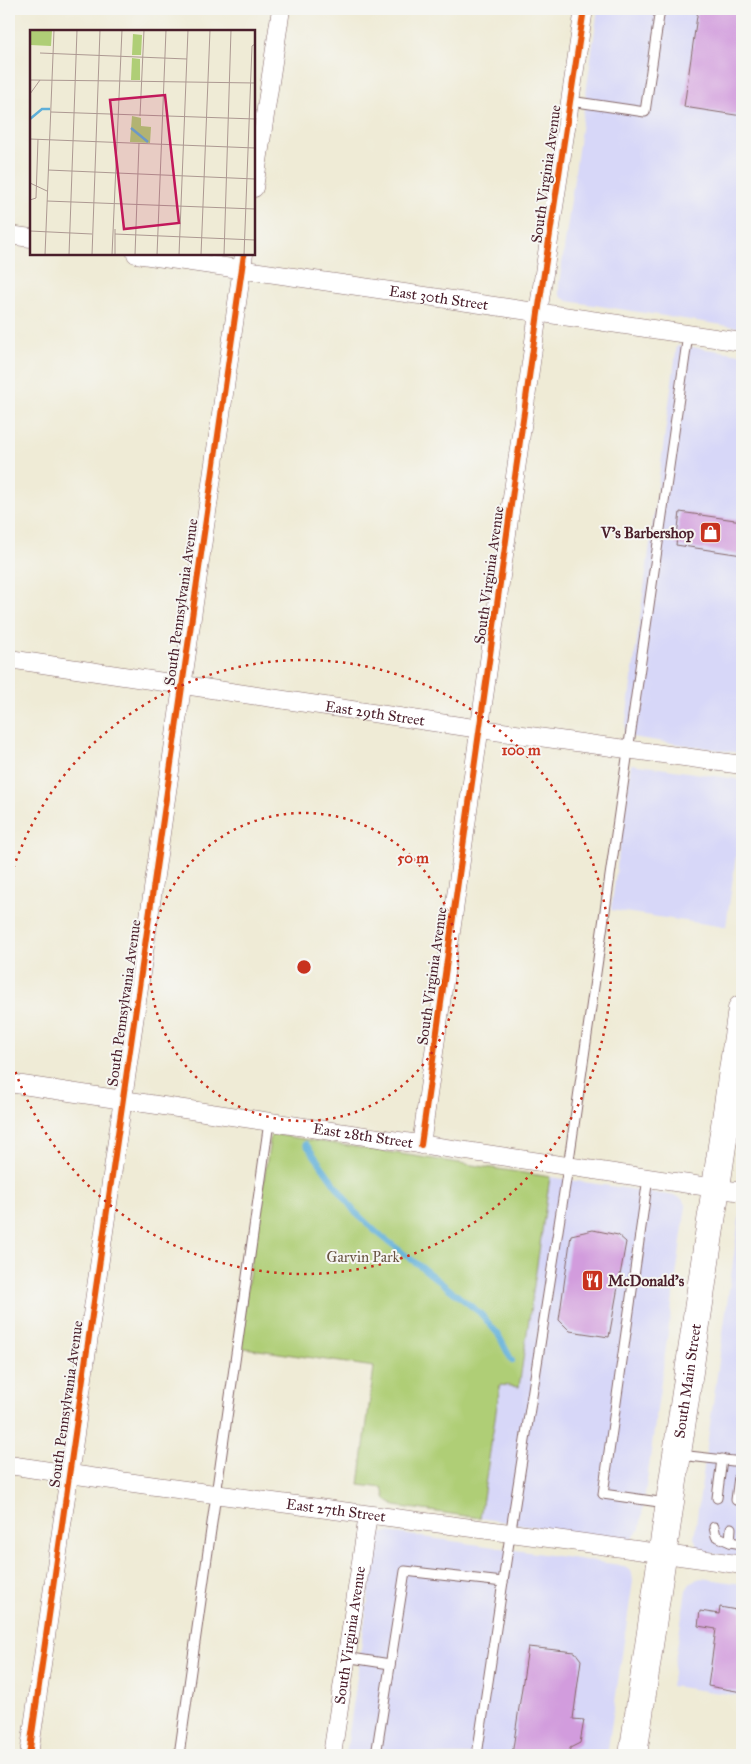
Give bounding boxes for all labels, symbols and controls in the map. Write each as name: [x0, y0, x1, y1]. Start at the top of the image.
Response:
inset map: [30, 30, 255, 255]
street label: South Virginia Avenue: [527, 104, 565, 244]
street label: East 30th Street: [388, 282, 490, 314]
street label: South Virginia Avenue: [470, 505, 508, 645]
street label: South Pennsylvania Avenue: [160, 517, 202, 687]
shop icon: V's Barbershop: [698, 521, 722, 545]
place label: V's Barbershop: [600, 524, 694, 543]
street label: East 29th Street: [324, 697, 427, 730]
text: 100 m: [501, 741, 541, 759]
text: 50 m: [397, 849, 429, 867]
street label: South Virginia Avenue: [413, 906, 451, 1046]
street label: South Pennsylvania Avenue: [103, 918, 145, 1088]
centre of rings: [295, 958, 313, 976]
street label: East 28th Street: [312, 1119, 415, 1152]
park label: Garvin Park: [327, 1248, 400, 1266]
restaurant icon: McDonald's: [580, 1269, 604, 1293]
place label: McDonald's: [608, 1272, 685, 1290]
street label: South Pennsylvania Avenue: [45, 1319, 87, 1489]
street label: South Main Street: [670, 1322, 705, 1440]
street label: East 27th Street: [285, 1495, 387, 1526]
street label: South Virginia Avenue: [331, 1565, 369, 1706]

